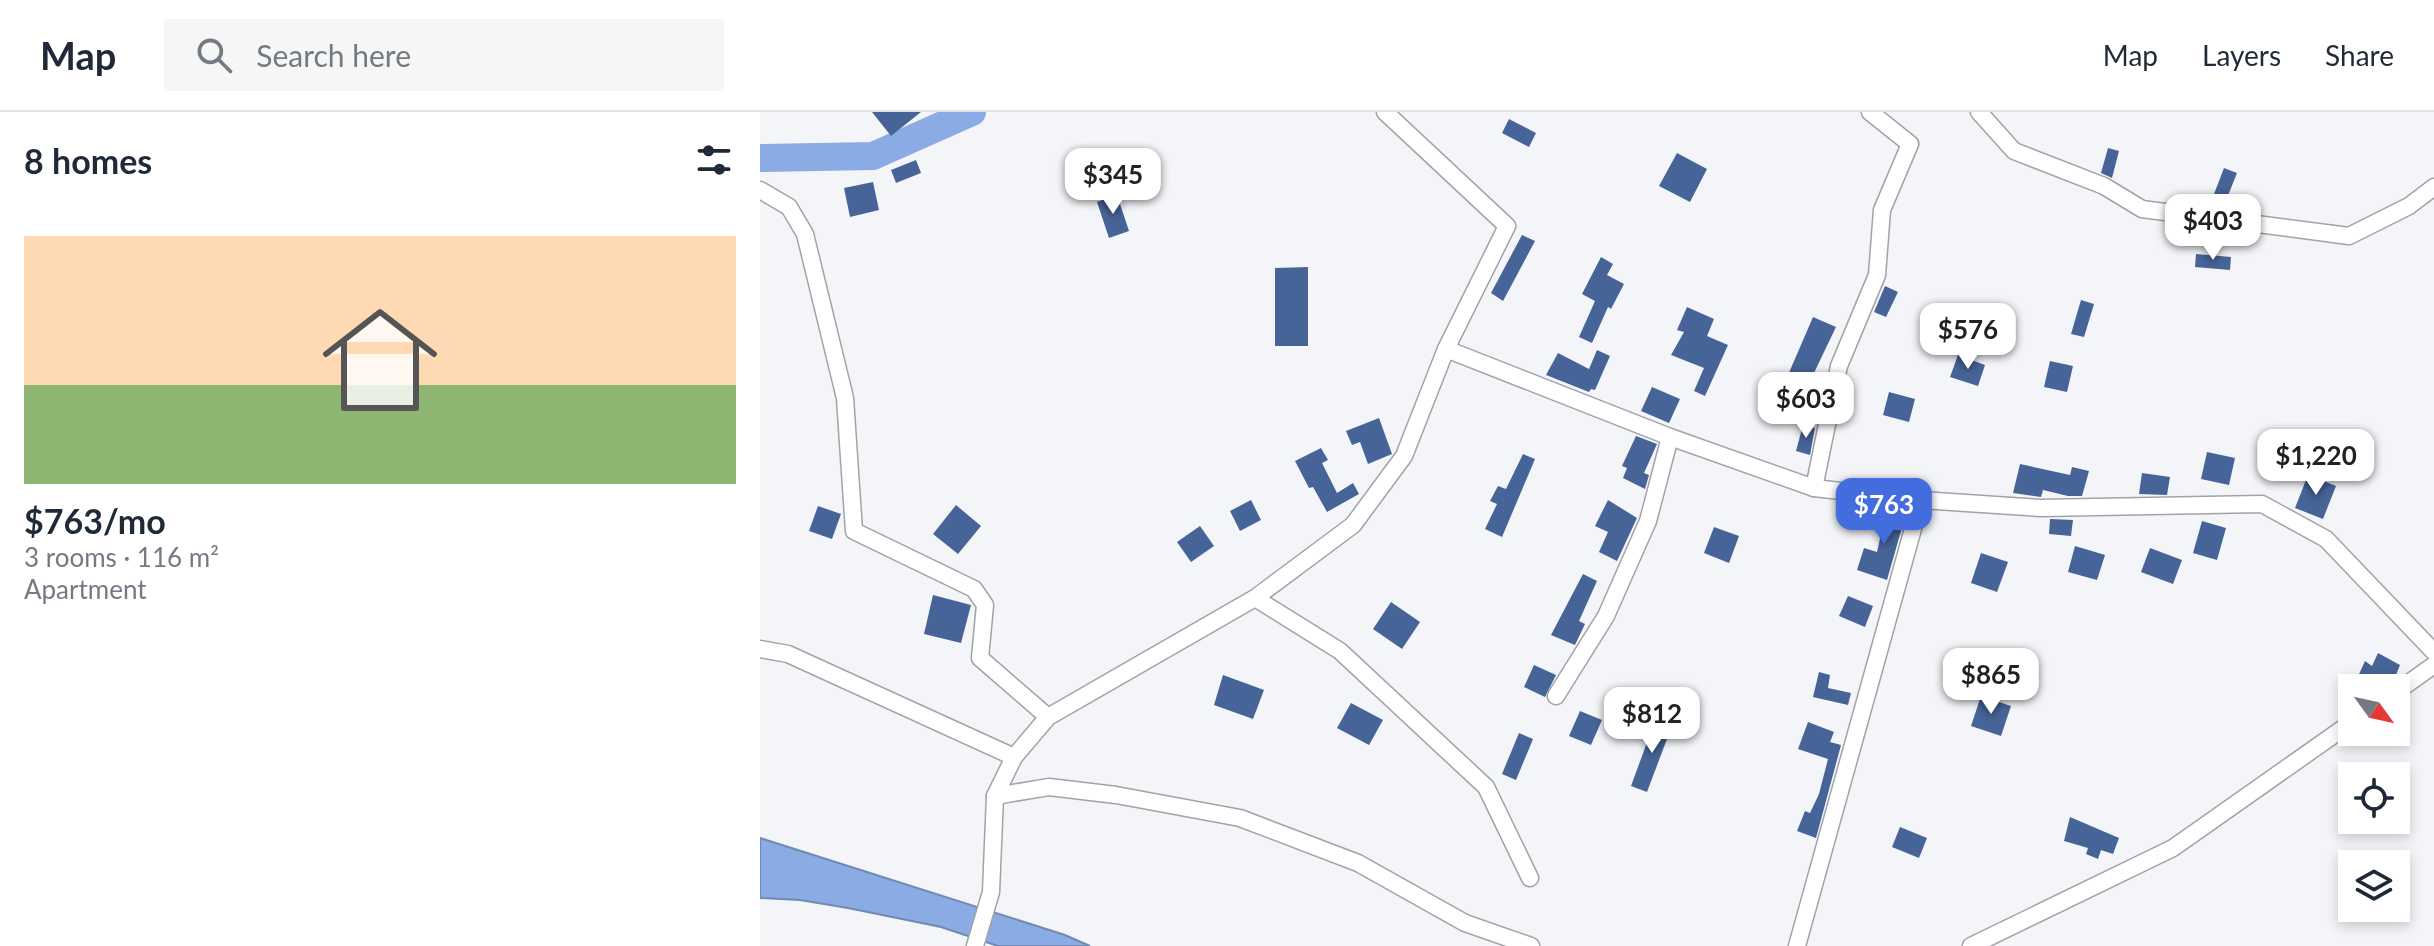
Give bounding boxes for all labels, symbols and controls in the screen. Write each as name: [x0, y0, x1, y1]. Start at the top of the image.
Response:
search box: [164, 19, 724, 91]
text: Map: [40, 32, 116, 78]
icon: search: [192, 33, 236, 77]
text: Search here: [256, 37, 411, 73]
text: Map: [2103, 38, 2158, 72]
text: Layers: [2202, 38, 2281, 72]
text: Share: [2325, 38, 2394, 72]
icon: filters: [692, 138, 736, 182]
text: 8 homes: [24, 140, 152, 181]
pin: $345: [1066, 148, 1160, 216]
text: $345: [1083, 158, 1143, 190]
pin: $403: [2166, 194, 2260, 262]
text: $403: [2183, 204, 2243, 236]
icon: home: [308, 288, 452, 432]
pin: $576: [1921, 303, 2015, 371]
text: $576: [1938, 313, 1998, 345]
pin: $603: [1759, 372, 1853, 440]
text: $603: [1776, 382, 1836, 414]
pin: $1,220: [2251, 429, 2381, 497]
text: $1,220: [2275, 439, 2357, 471]
pin: $763: [1837, 478, 1931, 546]
text: $763: [1854, 488, 1914, 520]
text: $763/mo: [24, 500, 166, 541]
text: 3 rooms · 116 m²: [24, 541, 219, 573]
text: Apartment: [24, 573, 147, 605]
pin: $865: [1944, 648, 2038, 716]
text: $865: [1961, 658, 2021, 690]
north arrow: [2338, 674, 2410, 746]
map controls: [2338, 674, 2410, 922]
pin: $812: [1605, 687, 1699, 755]
text: $812: [1622, 697, 1682, 729]
button: locate: [2338, 762, 2410, 834]
button: layers: [2338, 850, 2410, 922]

